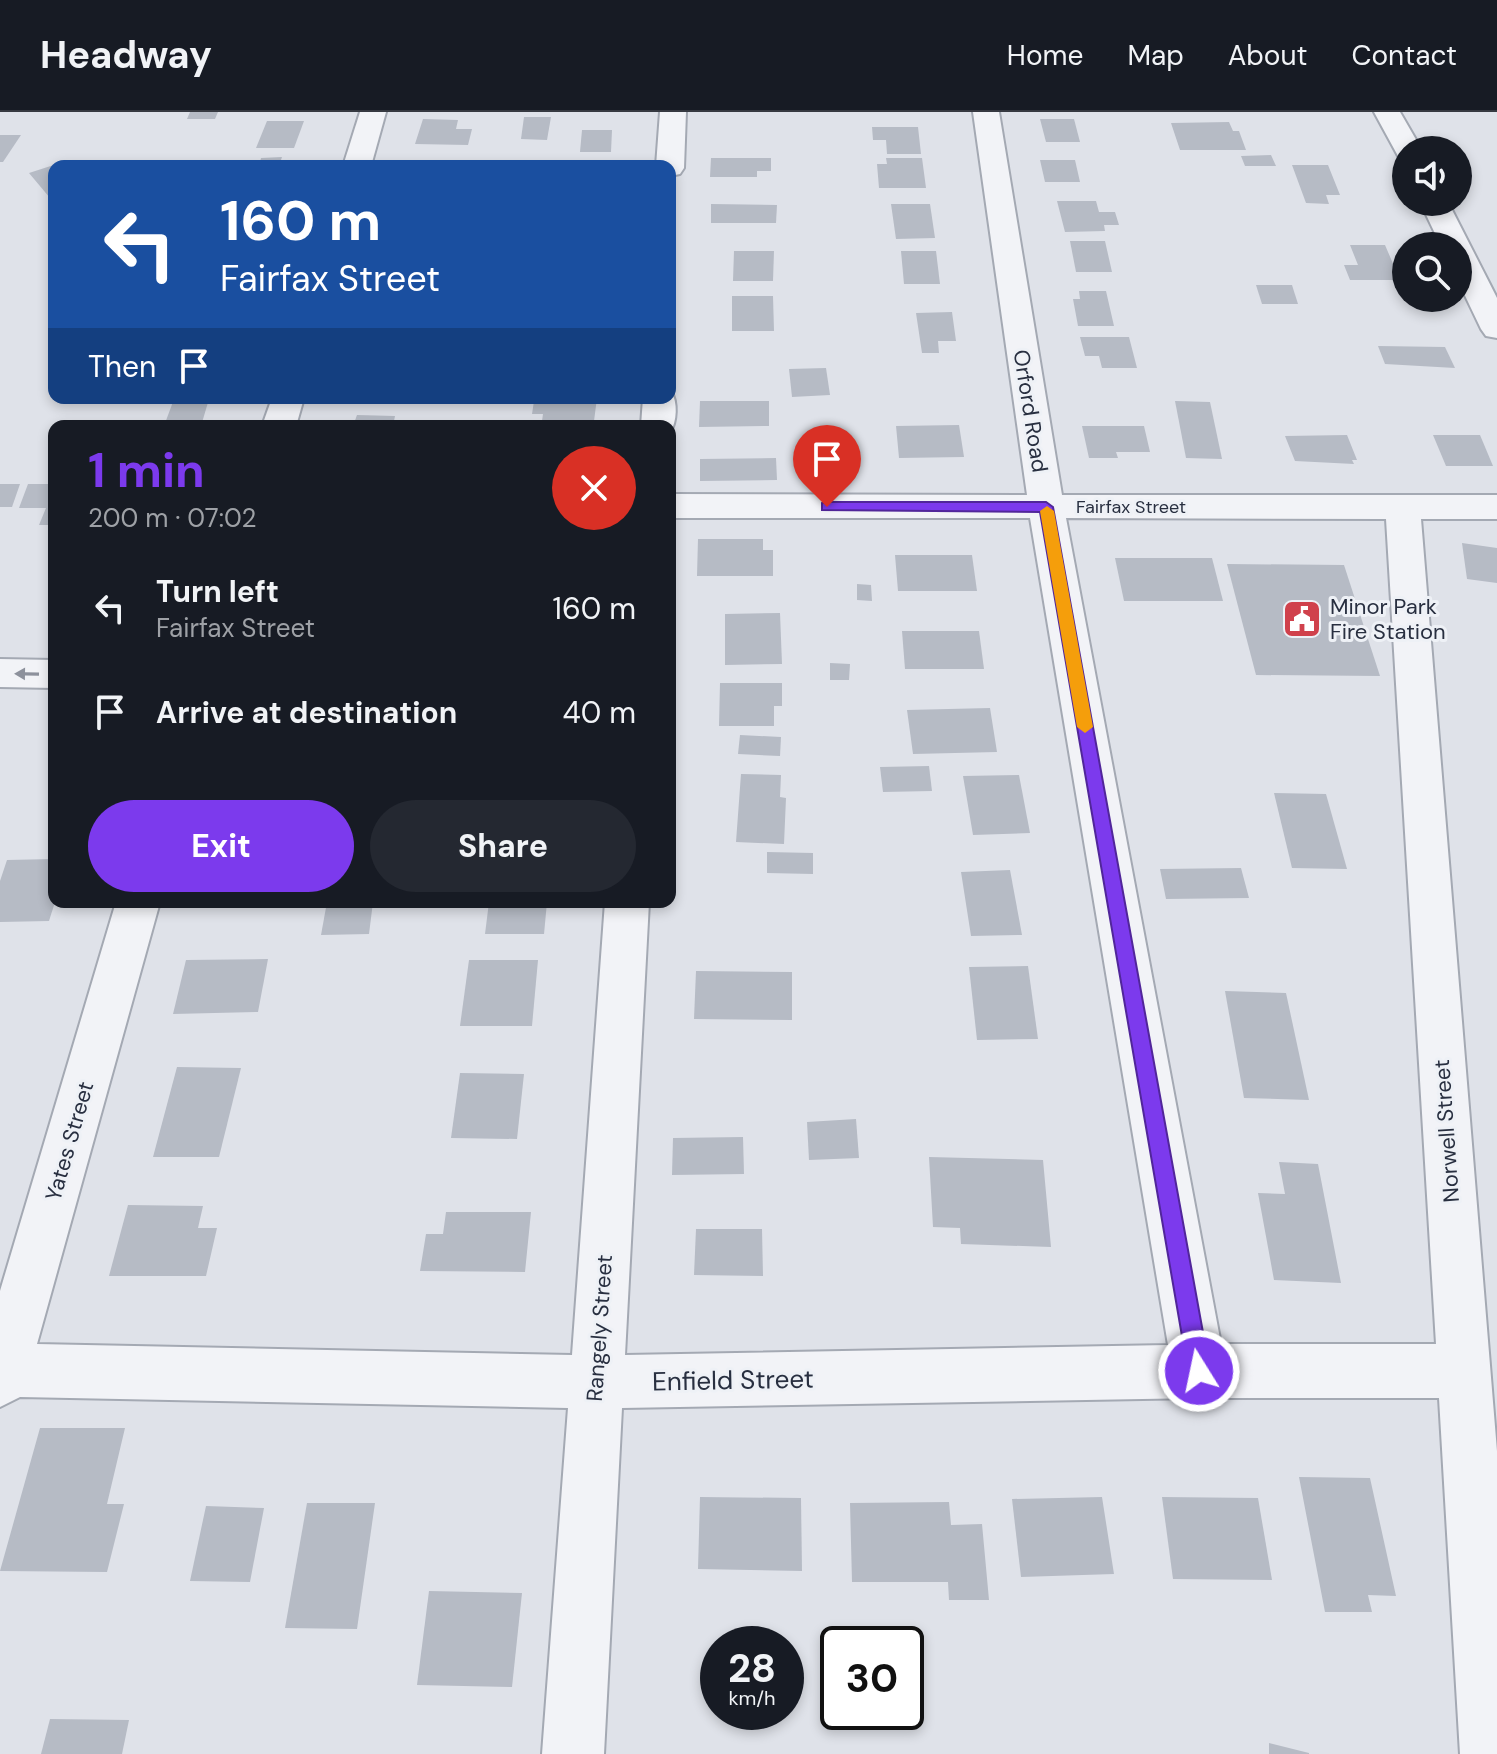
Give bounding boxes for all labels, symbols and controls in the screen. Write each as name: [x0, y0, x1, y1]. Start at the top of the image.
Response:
text: Headway: [40, 30, 212, 80]
text: Home: [1007, 37, 1083, 74]
text: Map: [1127, 37, 1184, 74]
text: About: [1228, 37, 1307, 74]
text: Contact: [1351, 37, 1457, 74]
map controls: [1392, 136, 1472, 312]
button: sound: [1392, 136, 1472, 216]
text: 160 m: [220, 184, 381, 257]
icon: left: [88, 192, 192, 296]
button: search: [1392, 232, 1472, 312]
text: Fairfax Street: [220, 255, 440, 302]
icon: arrive: [172, 344, 216, 388]
text: Then: [88, 347, 156, 386]
street label: Orford Road: [1006, 348, 1055, 475]
pin: [793, 425, 861, 507]
icon: arrive: [805, 437, 849, 481]
text: 1 min: [88, 439, 205, 502]
button: close: [552, 446, 636, 530]
street label: Fairfax Street: [1076, 495, 1186, 519]
text: 200 m · 07:02: [88, 501, 256, 535]
text: Turn left: [156, 572, 279, 611]
icon: left: [88, 586, 132, 630]
text: 160 m: [553, 589, 636, 628]
place label: Minor Park Fire Station: [1330, 592, 1446, 646]
public building icon: Minor Park Fire Station: [1281, 598, 1323, 640]
text: Fairfax Street: [156, 611, 315, 645]
one-way arrow: [14, 668, 39, 680]
icon: arrive: [88, 690, 132, 734]
text: Arrive at destination: [156, 693, 457, 732]
text: 40 m: [563, 693, 636, 732]
button: Exit: [88, 800, 354, 892]
button: Share: [370, 800, 636, 892]
street label: Norwell Street: [1427, 1058, 1466, 1203]
street label: Yates Street: [39, 1078, 100, 1204]
street label: Rangely Street: [580, 1254, 619, 1402]
position arrow: [1157, 1329, 1241, 1413]
street label: Enfield Street: [652, 1362, 814, 1398]
speed limit sign: 30: [820, 1626, 924, 1730]
text: 28: [728, 1642, 776, 1694]
text: km/h: [728, 1685, 776, 1711]

